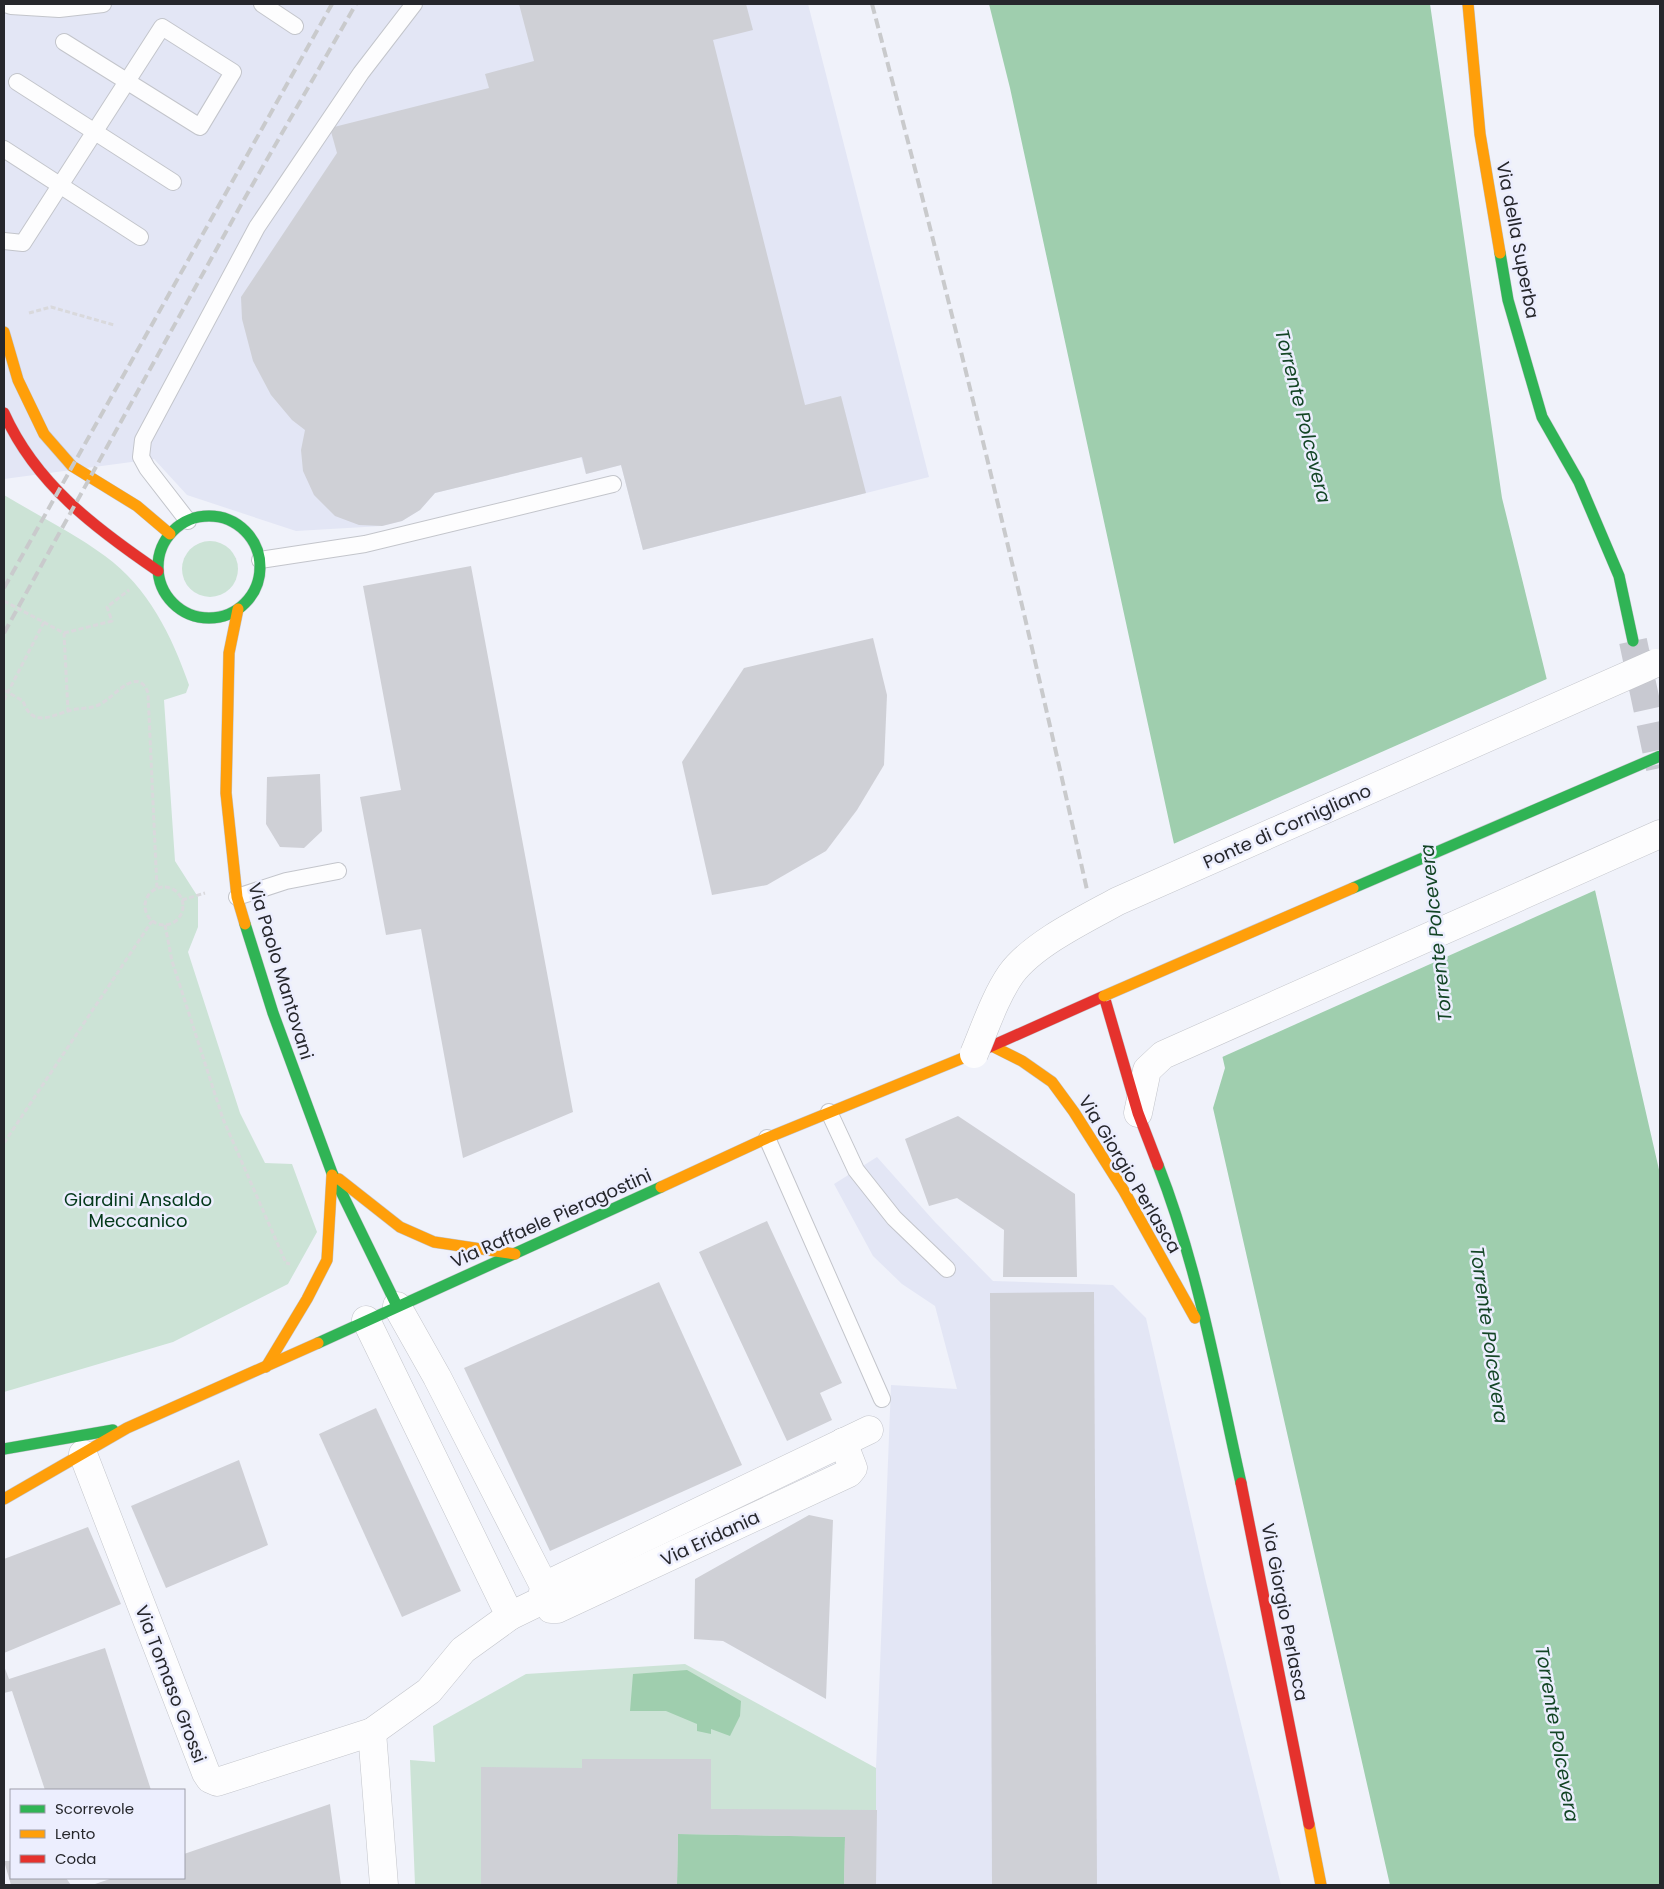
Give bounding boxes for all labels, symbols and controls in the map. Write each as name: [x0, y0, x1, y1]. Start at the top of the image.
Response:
street label: Via della Superba: [1491, 159, 1545, 321]
water label: Torrente Polcevera: [1268, 326, 1338, 506]
street label: Ponte di Cornigliano: [1199, 778, 1375, 874]
water label: Torrente Polcevera: [1413, 843, 1459, 1023]
street label: Via Paolo Mantovani: [242, 879, 320, 1063]
street label: Via Giorgio Perlasca: [1073, 1090, 1187, 1258]
street label: Via Raffaele Pieragostini: [447, 1162, 655, 1274]
park label: Giardini Ansaldo Meccanico: [64, 1187, 212, 1233]
water label: Torrente Polcevera: [1463, 1245, 1515, 1425]
street label: Via Eridania: [656, 1504, 764, 1572]
street label: Via Giorgio Perlasca: [1256, 1521, 1314, 1703]
street label: Via Tomaso Grossi: [129, 1602, 213, 1766]
water label: Torrente Polcevera: [1528, 1644, 1586, 1824]
legend: [10, 1789, 185, 1879]
text: Scorrevole: [55, 1798, 134, 1819]
text: Lento: [55, 1823, 95, 1844]
text: Coda: [55, 1848, 96, 1869]

